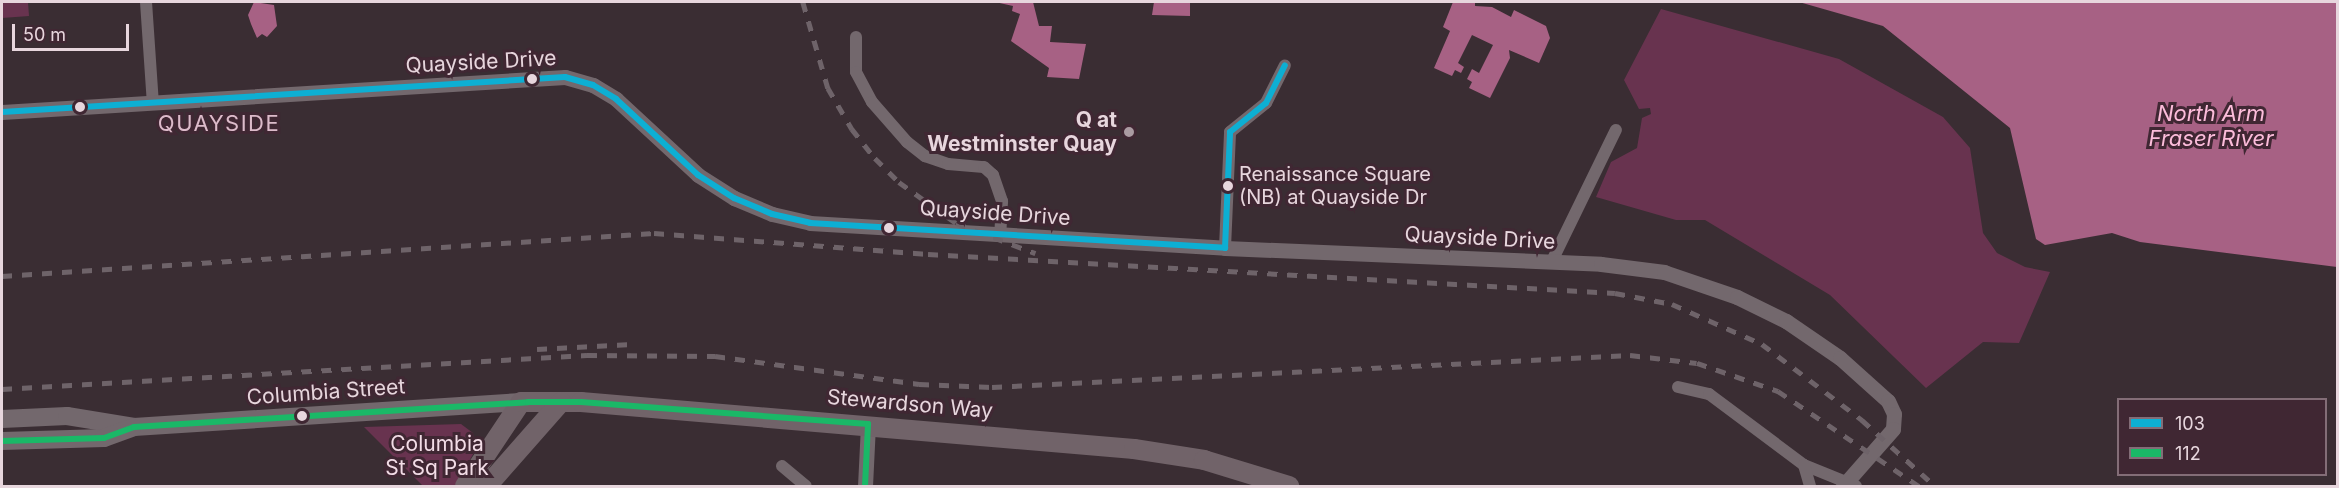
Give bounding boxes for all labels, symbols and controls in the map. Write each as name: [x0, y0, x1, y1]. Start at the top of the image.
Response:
scale bar: [15, 12, 132, 50]
text: 50 m: [23, 24, 66, 45]
street label: Quayside Drive: [405, 45, 557, 79]
unlabelled marker: [526, 73, 538, 85]
water label: North Arm Fraser River: [2149, 100, 2273, 152]
unlabelled marker: [74, 101, 86, 113]
place label: Q at Westminster Quay: [927, 107, 1117, 157]
district label: QUAYSIDE: [158, 111, 280, 137]
marker: Q at Westminster Quay: [1122, 125, 1136, 139]
place label: Renaissance Square (NB) at Quayside Dr: [1239, 162, 1431, 209]
marker: Renaissance Square (NB) at Quayside Dr: [1222, 180, 1234, 192]
street label: Quayside Drive: [919, 195, 1071, 231]
street label: Quayside Drive: [1404, 221, 1556, 255]
unlabelled marker: [883, 222, 895, 234]
street label: Columbia Street: [246, 374, 406, 410]
street label: Stewardson Way: [826, 384, 994, 424]
legend: [2117, 398, 2327, 476]
unlabelled marker: [296, 410, 308, 422]
text: 103: [2175, 413, 2205, 434]
park label: Columbia St Sq Park: [385, 431, 489, 481]
text: 112: [2175, 443, 2201, 464]

